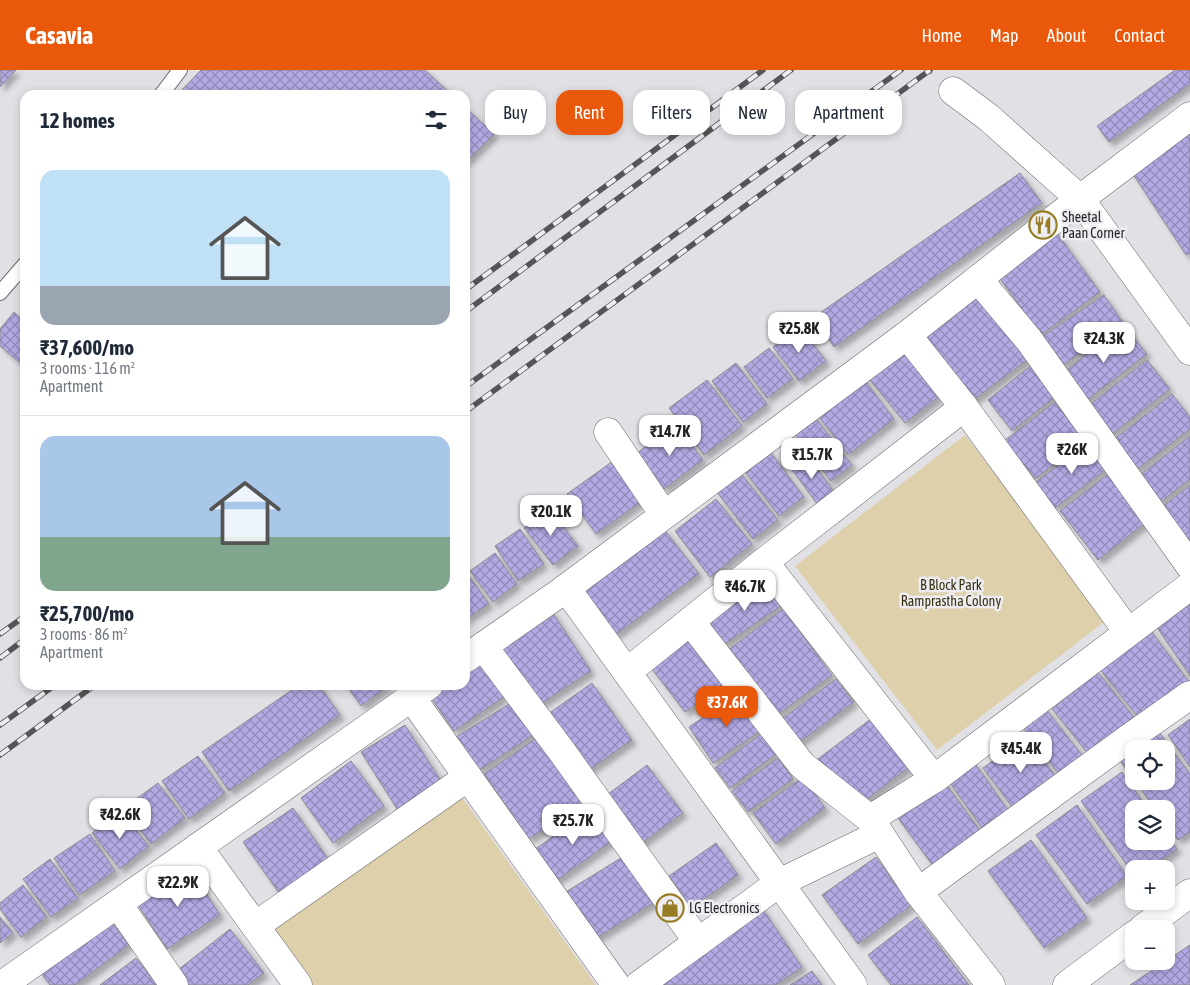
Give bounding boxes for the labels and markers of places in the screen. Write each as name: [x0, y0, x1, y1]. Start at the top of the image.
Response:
place label: Sheetal Paan Corner: [1062, 209, 1125, 241]
restaurant icon: Sheetal Paan Corner: [1028, 210, 1058, 240]
pin: ₹25.8K: [758, 312, 840, 354]
pin: ₹24.3K: [1063, 322, 1145, 364]
pin: ₹14.7K: [629, 414, 711, 457]
pin: ₹26K: [1042, 432, 1102, 475]
pin: ₹15.7K: [771, 438, 853, 480]
pin: ₹20.1K: [510, 494, 592, 537]
pin: ₹46.7K: [704, 570, 786, 612]
pin: ₹37.6K: [686, 686, 768, 728]
pin: ₹45.4K: [980, 732, 1062, 774]
pin: ₹42.6K: [79, 798, 161, 840]
pin: ₹25.7K: [532, 804, 614, 846]
pin: ₹22.9K: [137, 866, 219, 908]
shop icon: LG Electronics: [655, 893, 685, 923]
place label: LG Electronics: [689, 900, 759, 916]

